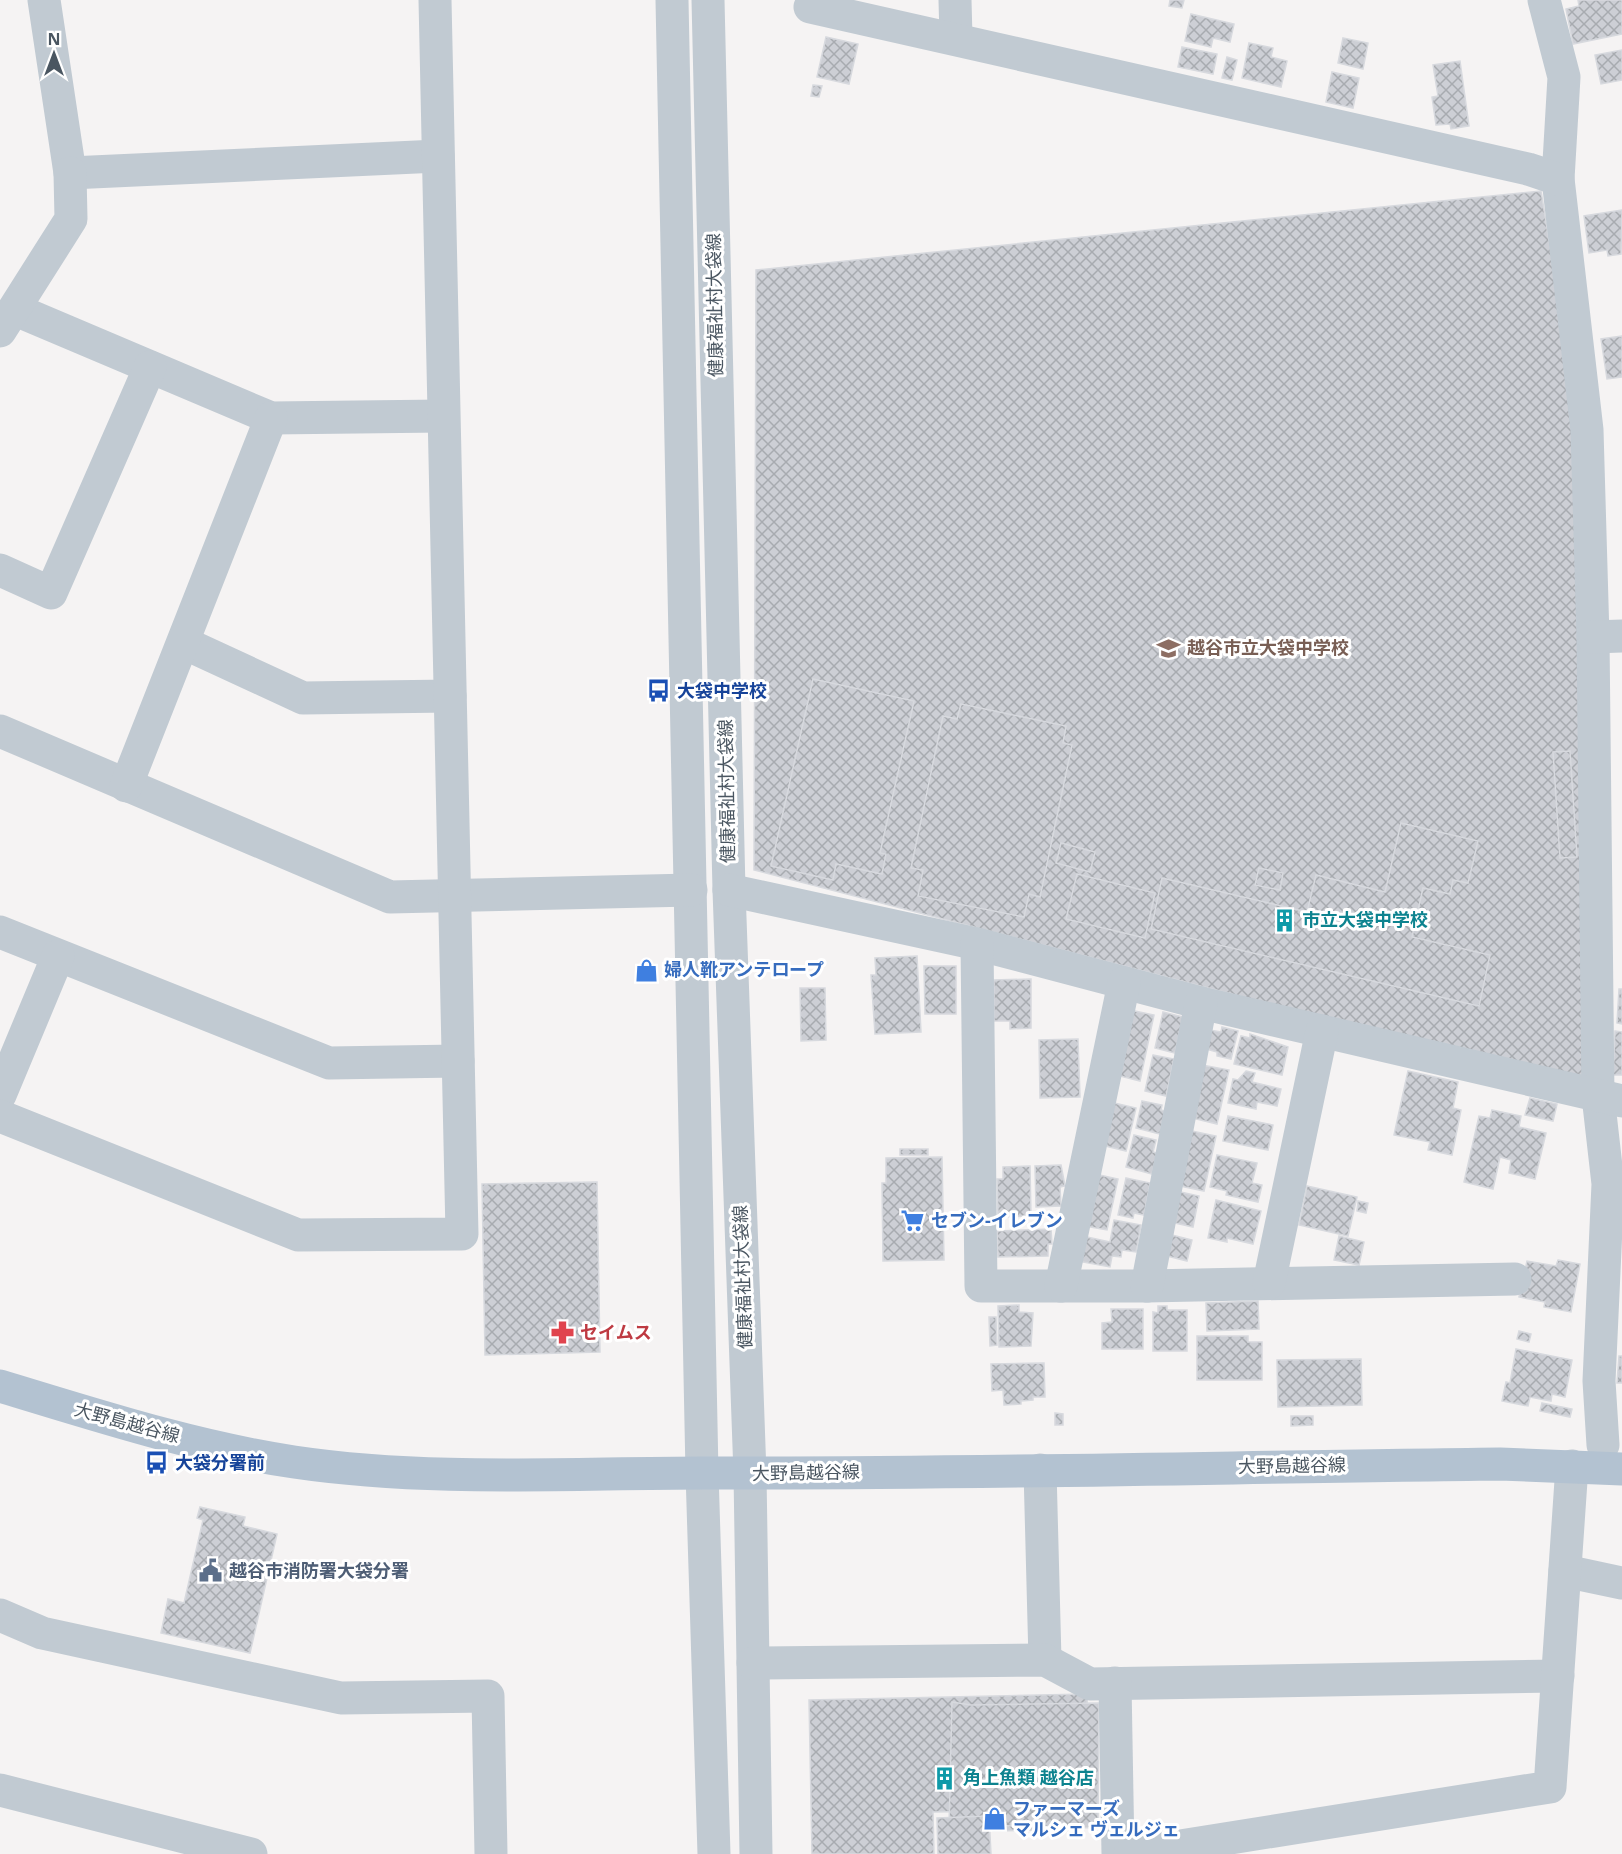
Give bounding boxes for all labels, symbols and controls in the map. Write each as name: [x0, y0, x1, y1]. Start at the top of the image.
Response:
north arrow: [24, 24, 84, 84]
text: N: [47, 28, 61, 50]
street label: 健康福祉村大袋線: [701, 233, 727, 377]
school or university icon: 越谷市立大袋中学校: [1156, 635, 1182, 661]
place label: 越谷市立大袋中学校: [1187, 635, 1349, 659]
bus stop icon: 大袋中学校: [646, 678, 672, 704]
place label: 大袋中学校: [677, 678, 767, 702]
street label: 健康福祉村大袋線: [713, 719, 739, 863]
building icon: 市立大袋中学校: [1271, 907, 1297, 933]
place label: 市立大袋中学校: [1302, 907, 1428, 931]
shop icon: 婦人靴アンテロープ: [633, 957, 659, 983]
place label: 婦人靴アンテロープ: [664, 957, 824, 981]
street label: 健康福祉村大袋線: [727, 1205, 757, 1349]
supermarket icon: セブン-イレブン: [900, 1208, 926, 1234]
place label: セブン-イレブン: [931, 1208, 1063, 1232]
pharmacy icon: セイムス: [549, 1320, 575, 1346]
place label: セイムス: [580, 1320, 652, 1344]
street label: 大野島越谷線: [72, 1396, 183, 1448]
bus stop icon: 大袋分署前: [144, 1450, 170, 1476]
place label: 大袋分署前: [175, 1450, 265, 1474]
street label: 大野島越谷線: [1238, 1452, 1346, 1478]
street label: 大野島越谷線: [752, 1459, 860, 1485]
public building icon: 越谷市消防署大袋分署: [198, 1558, 224, 1584]
place label: 越谷市消防署大袋分署: [229, 1558, 409, 1582]
building icon: 角上魚類 越谷店: [932, 1765, 958, 1791]
place label: 角上魚類 越谷店: [963, 1765, 1094, 1789]
place label: ファーマーズ マルシェ ヴェルジェ: [1013, 1796, 1180, 1841]
shop icon: ファーマーズ マルシェ ヴェルジェ: [982, 1806, 1008, 1832]

